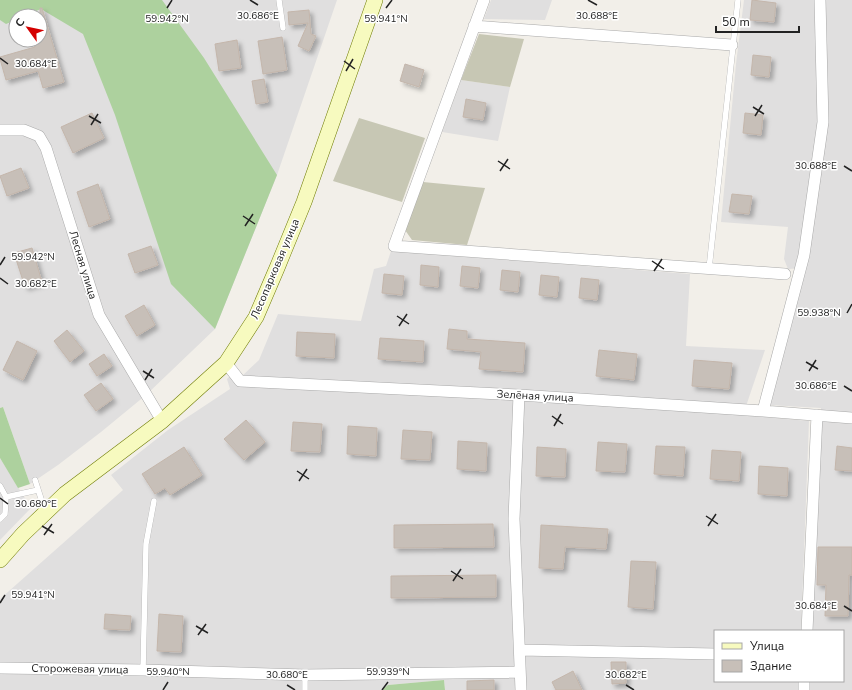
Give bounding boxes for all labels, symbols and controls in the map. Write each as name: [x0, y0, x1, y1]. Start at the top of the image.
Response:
north arrow: [8, 8, 48, 48]
scale bar: [716, 8, 799, 34]
text: 30.686°E: [237, 9, 279, 23]
text: 30.688°E: [576, 9, 618, 23]
text: 59.942°N: [145, 12, 189, 26]
text: 59.941°N: [364, 12, 408, 26]
text: 50 m: [722, 14, 750, 30]
text: С: [12, 15, 29, 30]
text: 30.684°E: [15, 57, 57, 71]
text: 30.688°E: [795, 159, 837, 173]
street label: Лесопарковая улица: [247, 216, 303, 322]
street label: Лесная улица: [65, 229, 101, 301]
text: 59.942°N: [11, 250, 55, 264]
text: 30.682°E: [15, 277, 57, 291]
text: 59.938°N: [797, 306, 841, 320]
text: 30.686°E: [795, 379, 837, 393]
street label: Зелёная улица: [496, 386, 574, 406]
text: 30.680°E: [15, 497, 57, 511]
text: 59.941°N: [11, 588, 55, 602]
text: 30.684°E: [795, 599, 837, 613]
legend: [714, 630, 844, 682]
text: Улица: [749, 638, 784, 654]
text: Здание: [750, 658, 792, 674]
street label: Сторожевая улица: [31, 661, 129, 677]
text: 59.940°N: [146, 665, 190, 679]
text: 59.939°N: [366, 665, 410, 679]
text: 30.680°E: [266, 668, 308, 682]
text: 30.682°E: [605, 668, 647, 682]

